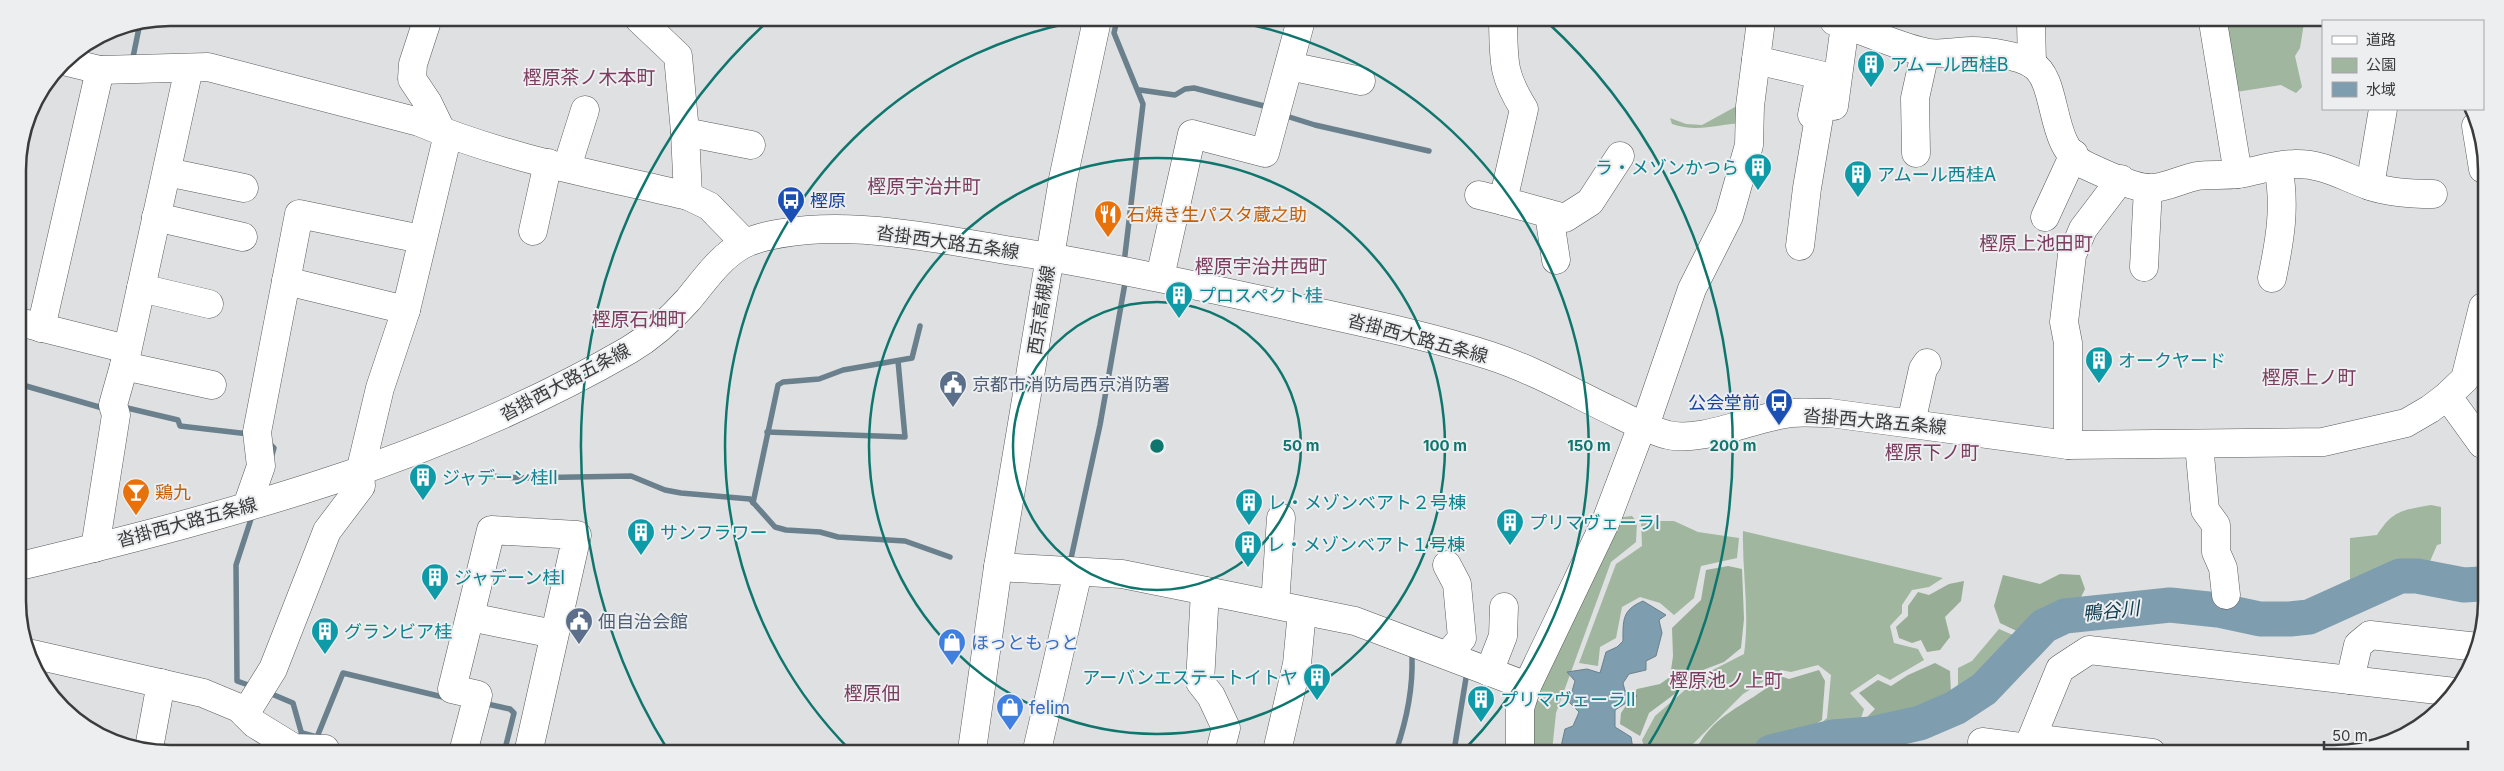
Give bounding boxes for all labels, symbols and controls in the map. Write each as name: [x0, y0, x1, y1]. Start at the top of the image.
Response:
legend: [2322, 20, 2484, 110]
text: 道路: [2366, 30, 2396, 49]
building icon: アムール西桂B: [1856, 49, 1886, 88]
place label: アムール西桂B: [1890, 54, 2009, 75]
text: 公園: [2366, 55, 2396, 74]
district label: 樫原茶ノ木本町: [522, 66, 656, 89]
text: 水域: [2366, 80, 2396, 99]
building icon: ラ・メゾンかつら: [1743, 152, 1773, 191]
place label: ラ・メゾンかつら: [1595, 157, 1739, 178]
building icon: アムール西桂A: [1843, 159, 1873, 198]
place label: アムール西桂A: [1877, 164, 1996, 185]
district label: 樫原宇治井町: [867, 175, 981, 198]
bus stop icon: 樫原: [776, 185, 806, 224]
place label: 樫原: [810, 190, 846, 211]
restaurant icon: 石焼き生パスタ蔵之助: [1093, 199, 1123, 238]
place label: 石焼き生パスタ蔵之助: [1127, 204, 1307, 225]
street label: 沓掛西大路五条線: [875, 222, 1021, 262]
district label: 樫原上池田町: [1979, 232, 2093, 255]
district label: 樫原宇治井西町: [1194, 255, 1328, 278]
street label: 西京高槻線: [1024, 264, 1058, 356]
building icon: プロスペクト桂: [1164, 280, 1194, 319]
place label: プロスペクト桂: [1198, 285, 1323, 306]
district label: 樫原石畑町: [591, 308, 687, 331]
street label: 沓掛西大路五条線: [1346, 309, 1490, 367]
street label: 沓掛西大路五条線: [496, 339, 634, 425]
building icon: オークヤード: [2084, 345, 2114, 384]
place label: オークヤード: [2118, 350, 2226, 371]
district label: 樫原上ノ町: [2261, 366, 2357, 389]
public building icon: 京都市消防局西京消防署: [938, 369, 968, 408]
place label: 京都市消防局西京消防署: [972, 374, 1170, 395]
bus stop icon: 公会堂前: [1764, 387, 1794, 426]
place label: 公会堂前: [1688, 392, 1760, 413]
street label: 沓掛西大路五条線: [1802, 404, 1948, 438]
text: 50 m: [1283, 436, 1319, 455]
text: 100 m: [1423, 436, 1467, 455]
text: 150 m: [1567, 436, 1611, 455]
text: 200 m: [1710, 436, 1756, 455]
centre of rings: [1148, 437, 1166, 455]
district label: 樫原下ノ町: [1884, 441, 1980, 464]
building icon: ジャデーン桂II: [408, 462, 438, 501]
place label: ジャデーン桂II: [442, 467, 558, 488]
bar icon: 鶏九: [121, 477, 151, 516]
place label: 鶏九: [155, 482, 191, 503]
building icon: レ・メゾンベアト２号棟: [1234, 487, 1264, 526]
place label: レ・メゾンベアト２号棟: [1268, 492, 1466, 513]
street label: 沓掛西大路五条線: [115, 493, 259, 551]
building icon: プリマヴェーラI: [1495, 507, 1525, 546]
place label: プリマヴェーラI: [1529, 512, 1660, 533]
building icon: サンフラワー: [626, 517, 656, 556]
place label: サンフラワー: [660, 522, 767, 543]
building icon: レ・メゾンベアト１号棟: [1233, 529, 1263, 568]
place label: レ・メゾンベアト１号棟: [1267, 534, 1465, 555]
building icon: ジャデーン桂I: [420, 562, 450, 601]
place label: ジャデーン桂I: [454, 567, 565, 588]
water label: 鴨谷川: [2081, 596, 2143, 625]
public building icon: 佃自治会館: [564, 606, 594, 645]
place label: 佃自治会館: [598, 611, 688, 632]
building icon: グランビア桂: [310, 616, 340, 655]
place label: グランビア桂: [344, 621, 452, 642]
shop icon: ほっともっと: [937, 627, 967, 666]
place label: ほっともっと: [971, 632, 1079, 653]
building icon: アーバンエステートイトヤ: [1302, 662, 1332, 701]
place label: アーバンエステートイトヤ: [1082, 667, 1298, 688]
district label: 樫原池ノ上町: [1669, 669, 1783, 692]
district label: 樫原佃: [843, 682, 901, 705]
building icon: プリマヴェーラII: [1466, 684, 1496, 723]
place label: プリマヴェーラII: [1500, 689, 1636, 710]
shop icon: felim: [995, 692, 1025, 731]
place label: felim: [1029, 697, 1070, 718]
scale bar: [2324, 718, 2468, 750]
text: 50 m: [2332, 726, 2368, 745]

